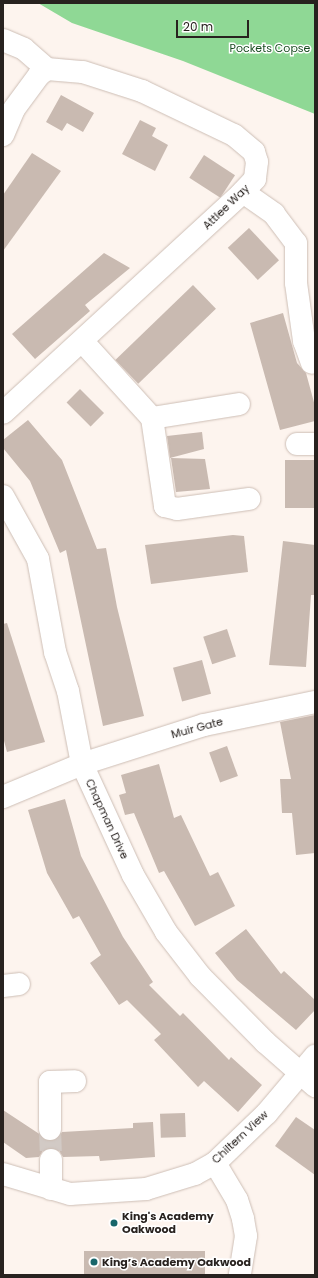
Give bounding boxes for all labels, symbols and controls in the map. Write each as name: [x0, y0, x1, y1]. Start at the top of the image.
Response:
scale bar: [178, 12, 251, 38]
text: 20 m: [183, 18, 213, 35]
park label: Pockets Copse: [230, 41, 310, 55]
street label: Attlee Way: [200, 182, 252, 232]
street label: Muir Gate: [170, 715, 224, 741]
street label: Chapman Drive: [83, 777, 131, 861]
street label: Chiltern View: [209, 1108, 271, 1166]
place label: King's Academy Oakwood: [122, 1210, 214, 1236]
marker: King's Academy Oakwood: [109, 1218, 119, 1228]
place label: King’s Academy Oakwood: [102, 1255, 251, 1269]
marker: King’s Academy Oakwood: [89, 1257, 99, 1267]

